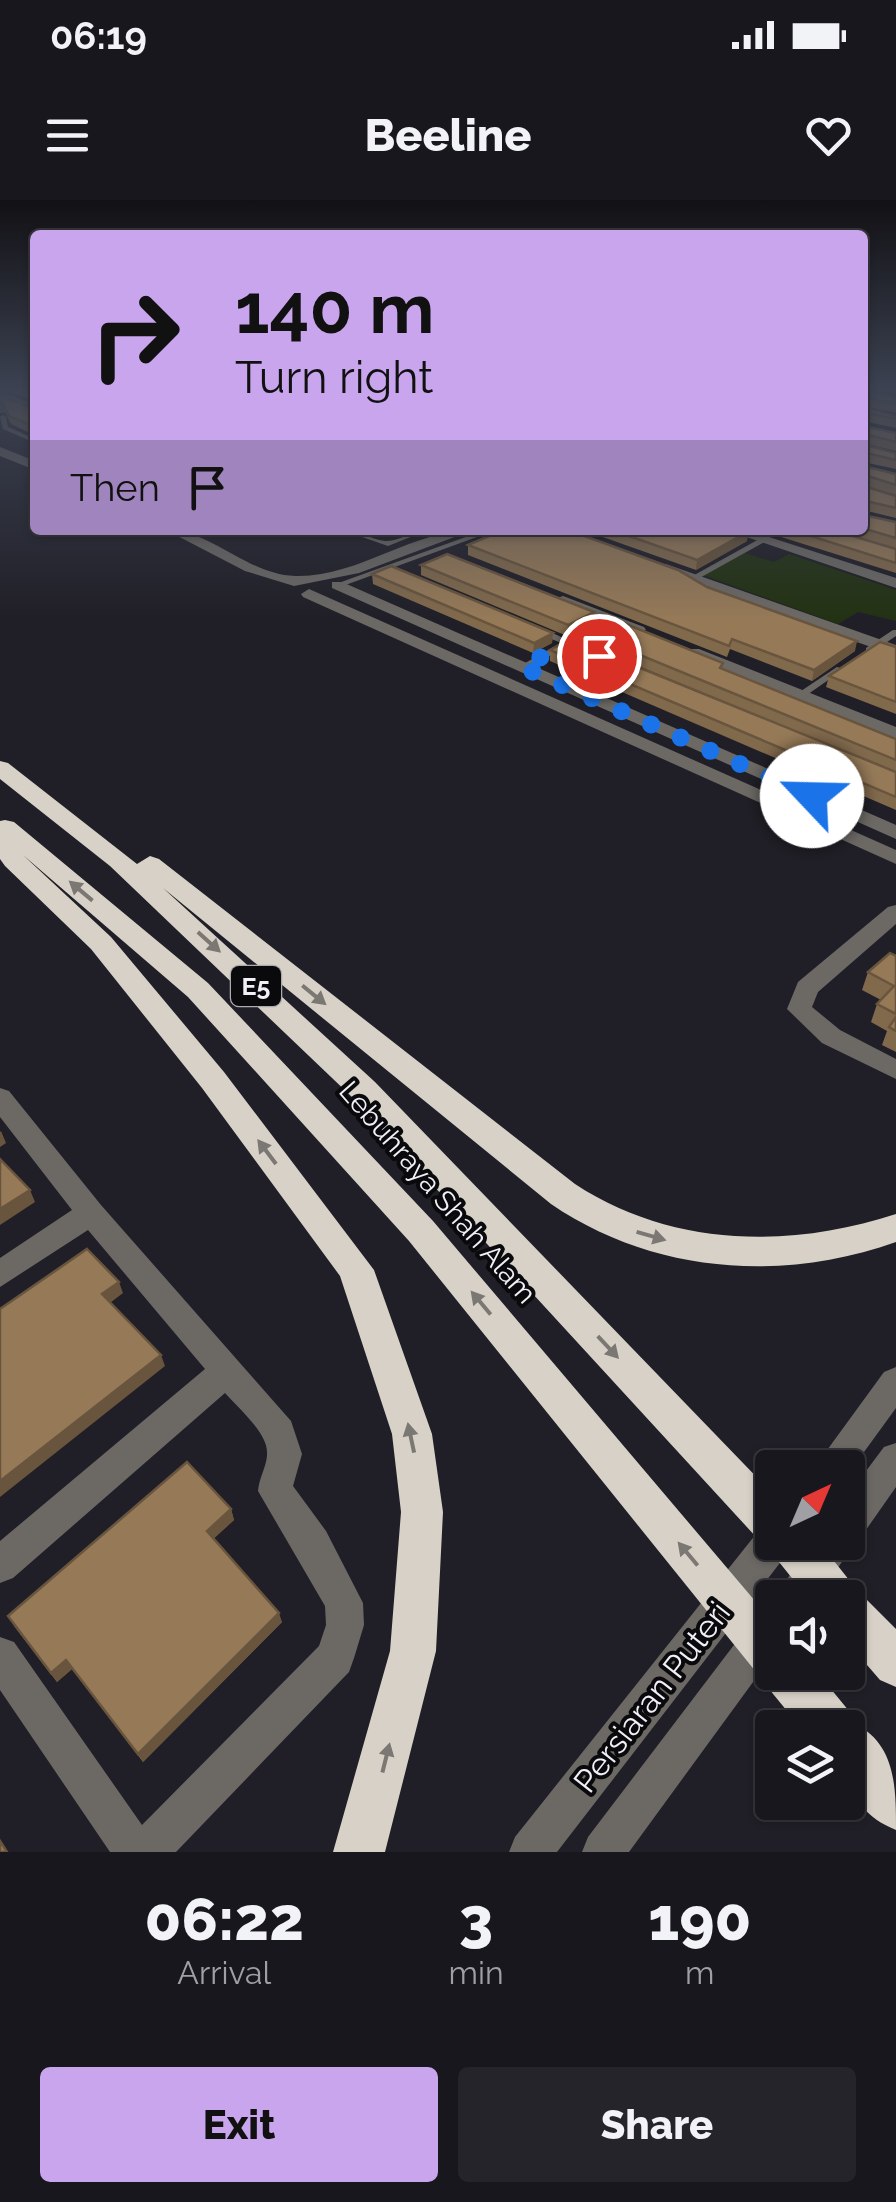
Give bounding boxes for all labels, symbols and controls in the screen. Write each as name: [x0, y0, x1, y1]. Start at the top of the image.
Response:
text: 06:19: [50, 13, 147, 58]
icon: menu: [40, 108, 95, 163]
icon: heart: [801, 108, 856, 163]
text: Beeline: [364, 109, 532, 162]
text: 140 m: [235, 267, 435, 349]
icon: right: [70, 270, 200, 400]
text: Turn right: [235, 351, 433, 404]
icon: arrive: [180, 460, 235, 515]
text: Then: [70, 465, 160, 510]
pin: [557, 614, 642, 699]
icon: arrive: [572, 629, 627, 684]
position arrow: [760, 744, 864, 848]
one-way arrow: [68, 880, 93, 902]
one-way arrow: [196, 931, 221, 953]
road number: E5: [231, 966, 281, 1006]
one-way arrow: [301, 984, 326, 1005]
street label: Lebuhraya Shah Alam: [332, 1075, 543, 1310]
one-way arrow: [258, 1139, 278, 1165]
one-way arrow: [636, 1229, 666, 1244]
one-way arrow: [471, 1291, 492, 1316]
one-way arrow: [596, 1334, 619, 1358]
one-way arrow: [403, 1422, 419, 1453]
north arrow: [755, 1450, 865, 1560]
map controls: [755, 1450, 865, 1820]
one-way arrow: [678, 1541, 699, 1566]
button: sound: [755, 1580, 865, 1690]
street label: Persiaran Puteri: [566, 1594, 737, 1799]
button: layers: [755, 1710, 865, 1820]
one-way arrow: [378, 1742, 394, 1773]
text: 06:22: [145, 1884, 304, 1954]
text: 3: [459, 1884, 493, 1954]
text: 190: [648, 1884, 751, 1954]
text: Arrival: [177, 1954, 271, 1991]
text: min: [449, 1954, 504, 1991]
text: m: [685, 1954, 715, 1991]
button: Exit: [40, 2067, 438, 2182]
button: Share: [458, 2067, 856, 2182]

